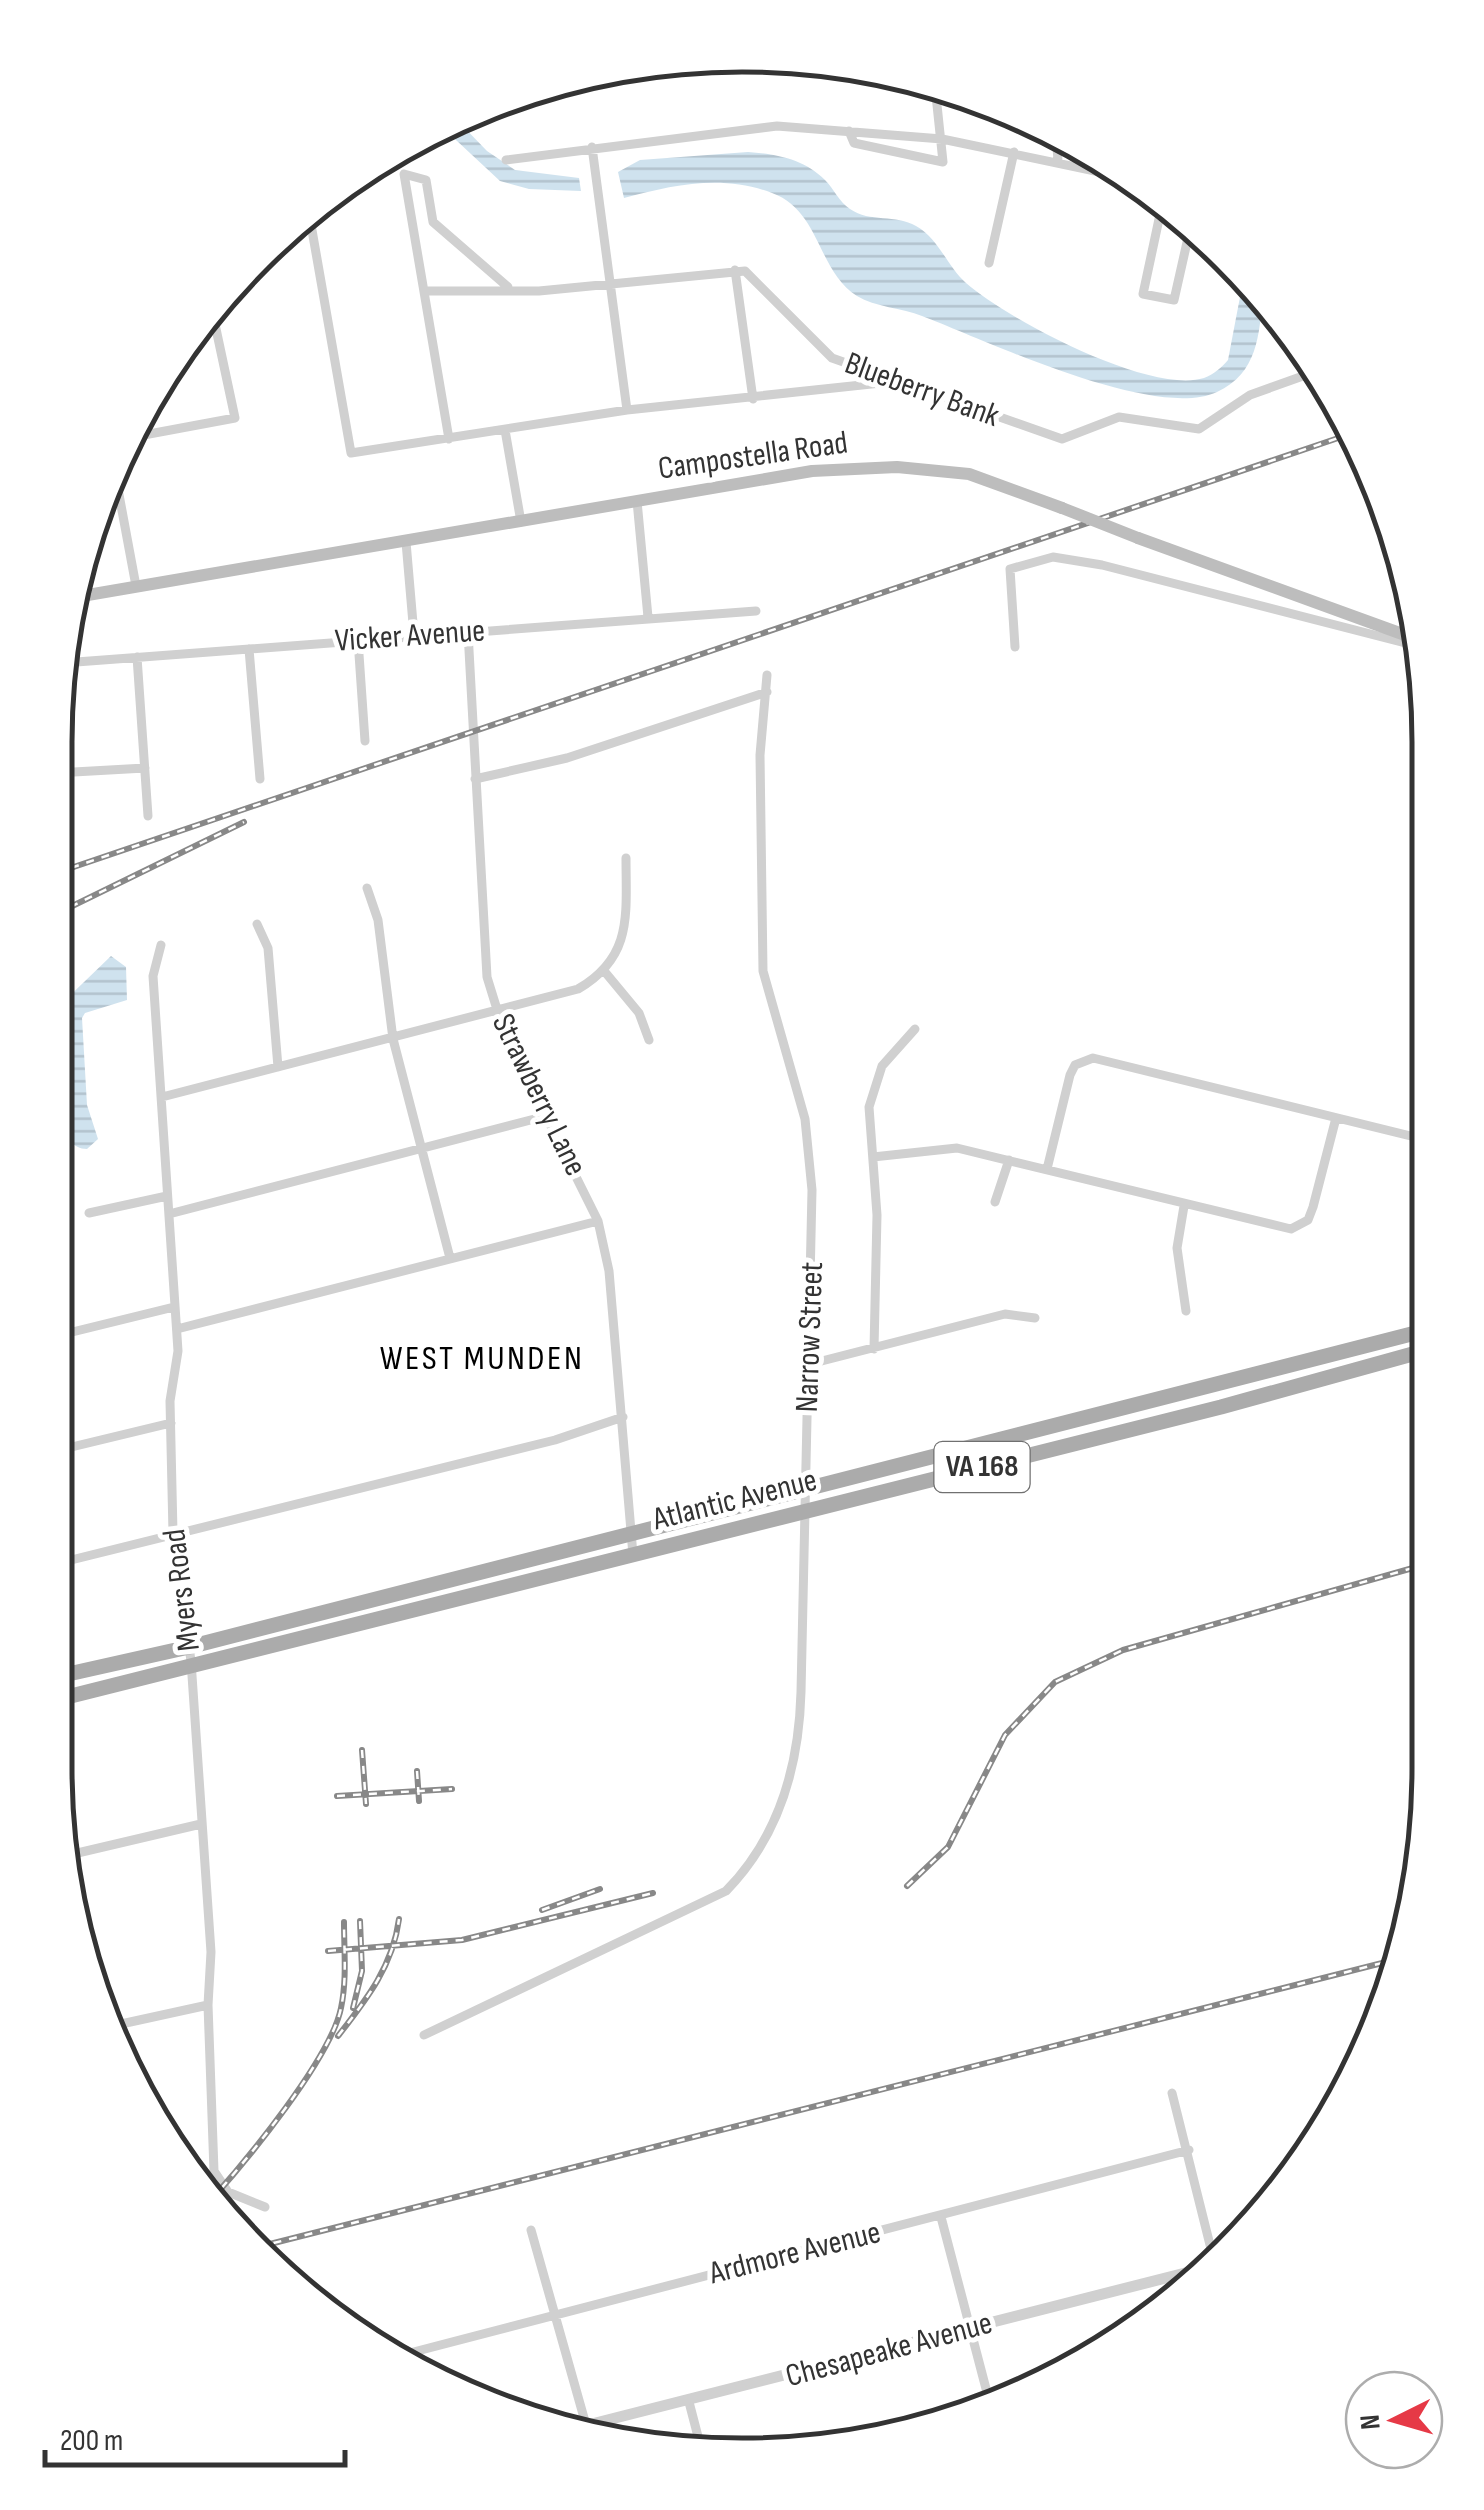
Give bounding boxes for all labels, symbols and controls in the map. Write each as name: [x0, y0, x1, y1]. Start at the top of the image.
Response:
street label: Blueberry Bank: [840, 344, 1004, 436]
street label: Campostella Road: [656, 423, 850, 489]
street label: Vicker Avenue: [334, 611, 486, 661]
street label: Strawberry Lane: [483, 1008, 595, 1182]
street label: Narrow Street: [788, 1261, 832, 1413]
district label: WEST MUNDEN: [380, 1337, 584, 1380]
road number: VA 168: [934, 1442, 1030, 1492]
street label: Atlantic Avenue: [648, 1461, 821, 1539]
street label: Myers Road: [155, 1527, 209, 1653]
street label: Ardmore Avenue: [704, 2213, 885, 2293]
street label: Chesapeake Avenue: [782, 2304, 996, 2396]
north arrow: [1344, 2370, 1444, 2470]
scale bar: [45, 2405, 345, 2467]
text: N: [1354, 2413, 1388, 2431]
text: 200 m: [60, 2423, 123, 2459]

